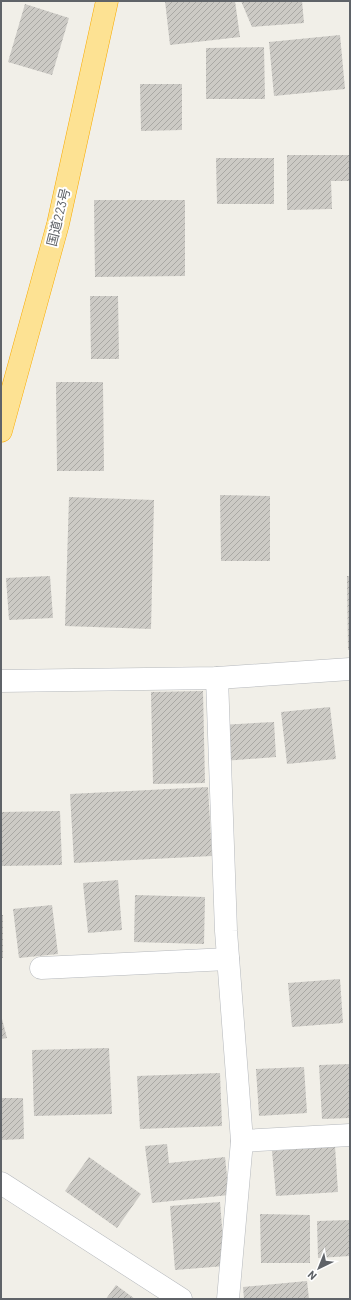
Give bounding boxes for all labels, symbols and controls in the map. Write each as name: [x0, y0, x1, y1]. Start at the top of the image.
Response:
street label: 国道223号: [43, 186, 73, 248]
north arrow: [299, 1248, 339, 1288]
text: N: [305, 1268, 319, 1283]

